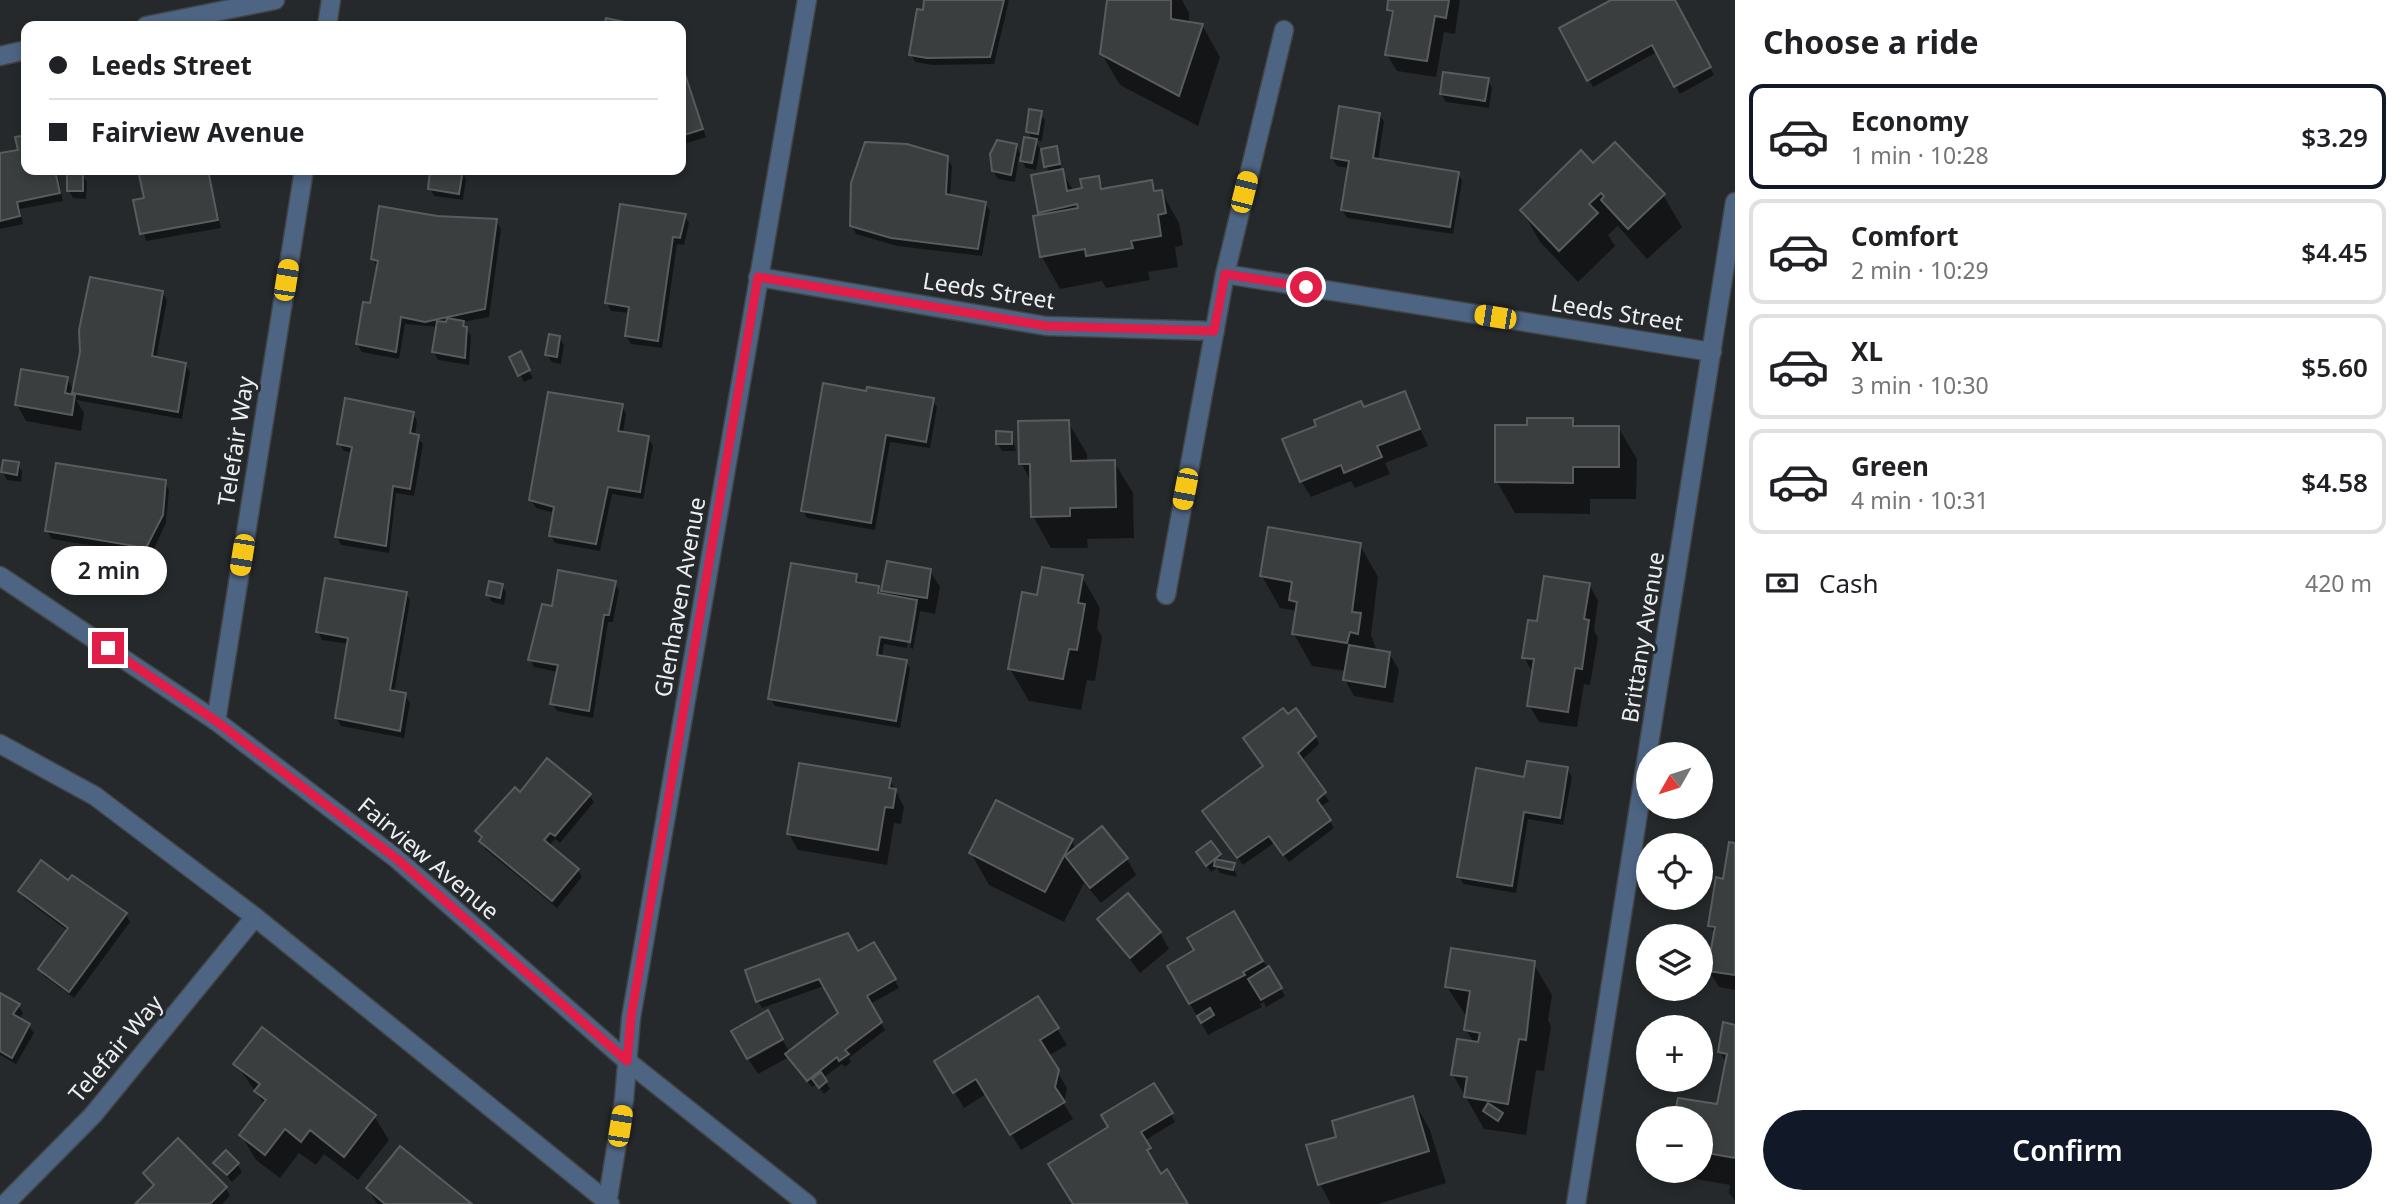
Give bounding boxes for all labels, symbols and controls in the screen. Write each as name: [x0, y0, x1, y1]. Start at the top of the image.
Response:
text: Choose a ride: [1763, 20, 1979, 63]
text: Leeds Street: [91, 47, 252, 83]
text: Economy: [1851, 103, 1969, 139]
icon: car: [1767, 105, 1830, 168]
text: Fairview Avenue: [91, 114, 305, 150]
text: $3.29: [2301, 119, 2368, 155]
text: 1 min · 10:28: [1851, 139, 1989, 171]
car: [1229, 169, 1260, 215]
text: Comfort: [1851, 218, 1959, 254]
icon: car: [1767, 220, 1830, 283]
text: $4.45: [2301, 234, 2368, 270]
text: 2 min · 10:29: [1851, 254, 1989, 286]
car: [273, 258, 300, 302]
street label: Leeds Street: [921, 264, 1057, 316]
route start: [1290, 271, 1322, 303]
street label: Leeds Street: [1549, 286, 1685, 338]
car: [1473, 303, 1518, 331]
text: XL: [1851, 333, 1883, 369]
icon: car: [1767, 335, 1830, 398]
text: $5.60: [2301, 349, 2368, 385]
text: 3 min · 10:30: [1851, 369, 1989, 401]
street label: Telefair Way: [209, 374, 261, 508]
text: Green: [1851, 448, 1929, 484]
icon: car: [1767, 450, 1830, 513]
text: $4.58: [2301, 464, 2368, 500]
car: [1171, 466, 1200, 512]
text: 4 min · 10:31: [1851, 484, 1989, 516]
street label: Glenhaven Avenue: [646, 494, 712, 700]
car: [229, 533, 256, 577]
callout: 2 min: [50, 546, 166, 596]
street label: Brittany Avenue: [1613, 549, 1671, 725]
text: 2 min: [78, 554, 140, 586]
icon: cash: [1763, 564, 1801, 602]
text: Cash: [1819, 565, 1879, 601]
text: 420 m: [2305, 567, 2372, 599]
route end: [92, 632, 124, 664]
north arrow: [1636, 742, 1713, 819]
map controls: [1636, 742, 1713, 1183]
street label: Fairview Avenue: [352, 789, 506, 927]
button: locate: [1636, 833, 1713, 910]
button: layers: [1636, 924, 1713, 1001]
street label: Telefair Way: [61, 987, 169, 1108]
button: +: [1636, 1015, 1713, 1092]
car: [607, 1104, 634, 1148]
button: −: [1636, 1106, 1713, 1183]
button: Confirm: [1763, 1110, 2372, 1190]

